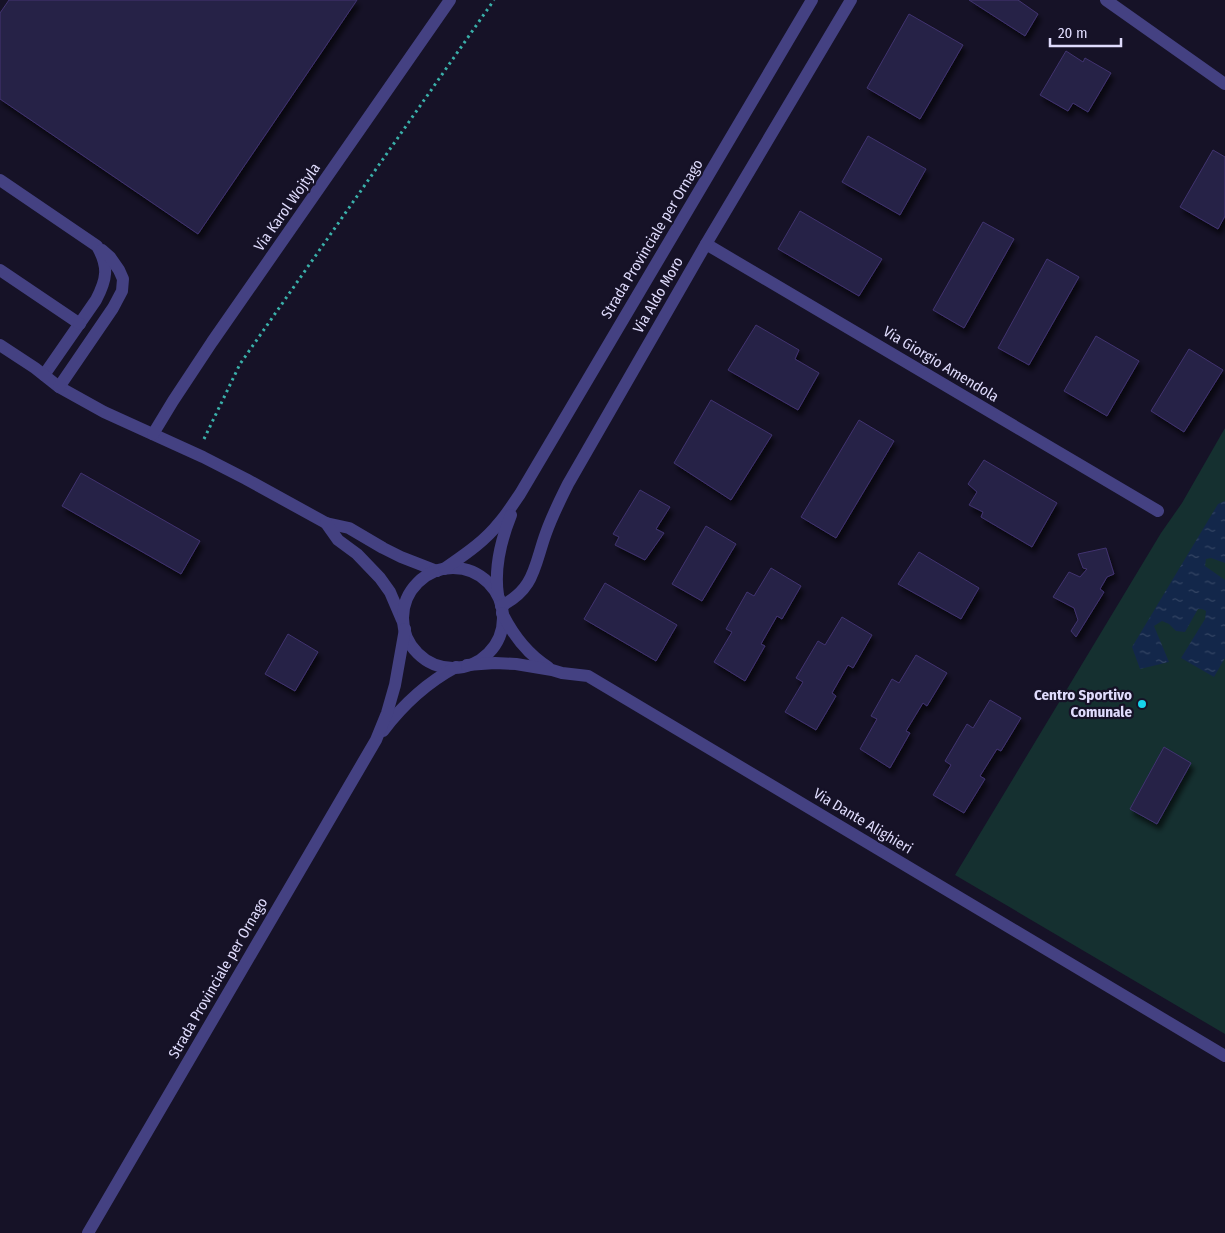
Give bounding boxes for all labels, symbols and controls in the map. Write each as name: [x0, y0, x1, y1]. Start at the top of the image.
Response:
scale bar: [1050, 15, 1121, 47]
text: 20 m: [1058, 24, 1088, 42]
street label: Strada Provinciale per Ornago: [597, 156, 707, 322]
street label: Via Karol Wojtyla: [250, 160, 324, 254]
street label: Via Aldo Moro: [629, 254, 687, 336]
street label: Via Giorgio Amendola: [880, 322, 1002, 406]
place label: Centro Sportivo Comunale: [1034, 686, 1132, 721]
marker: Centro Sportivo Comunale: [1136, 698, 1148, 710]
street label: Via Dante Alighieri: [810, 784, 916, 858]
street label: Strada Provinciale per Ornago: [165, 894, 272, 1062]

